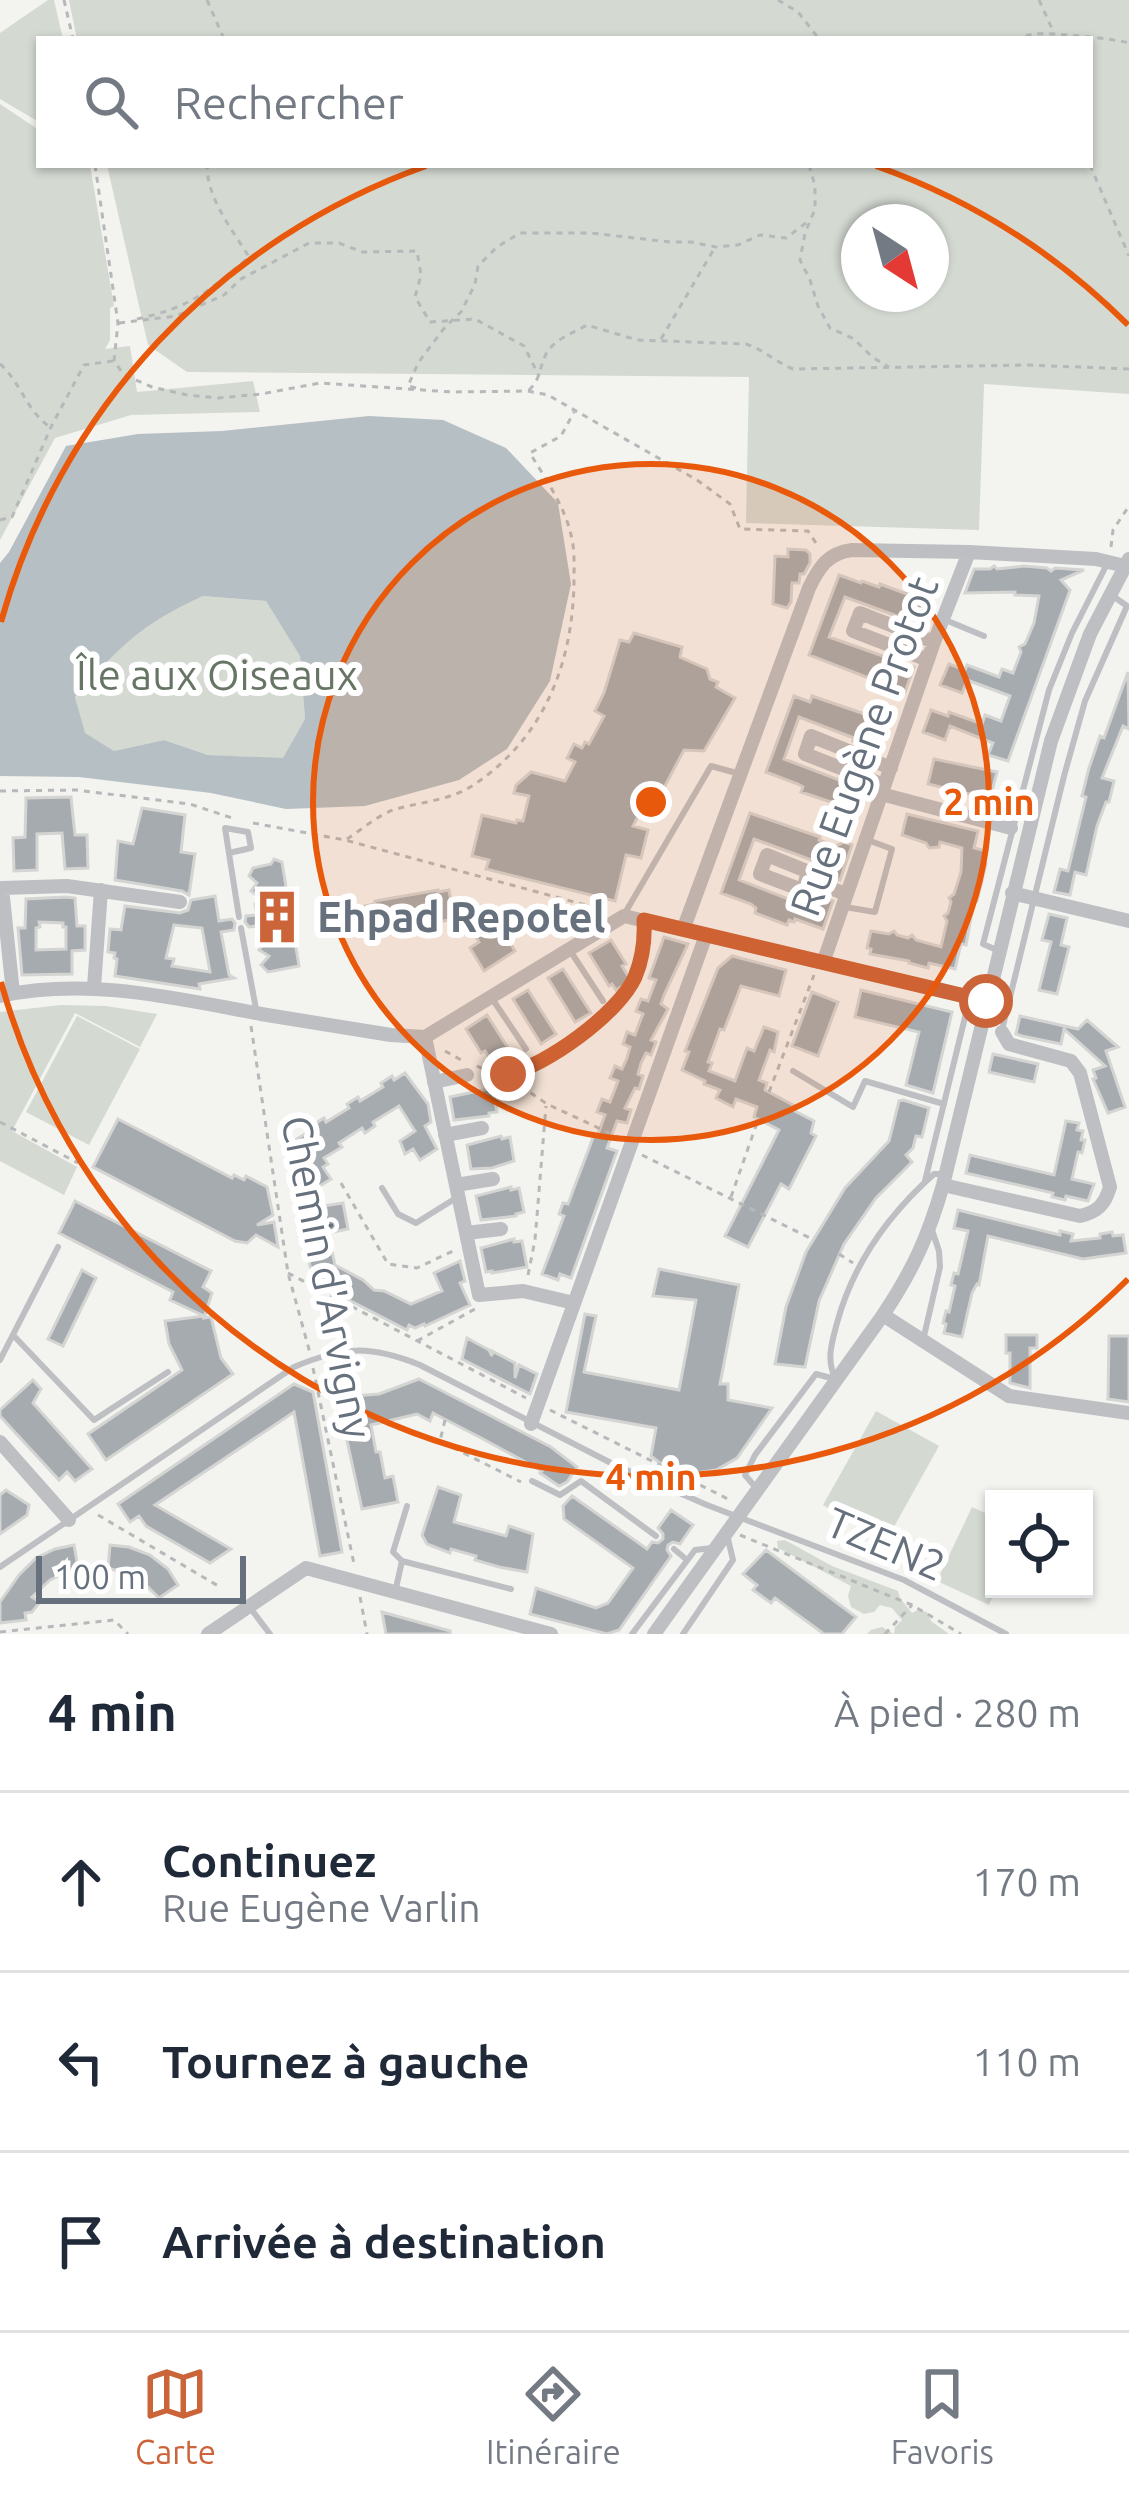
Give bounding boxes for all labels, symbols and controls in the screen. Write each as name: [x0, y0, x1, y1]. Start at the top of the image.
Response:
search box: [36, 36, 1093, 168]
icon: search: [78, 69, 144, 135]
text: Rechercher: [174, 77, 404, 128]
north arrow: [841, 204, 949, 312]
street label: Rue Eugène Protot: [780, 570, 947, 922]
park label: Île aux Oiseaux: [75, 651, 358, 698]
centre of rings: [630, 781, 672, 823]
text: 2 min: [944, 781, 1034, 822]
building icon: Ehpad Repotel: [248, 888, 306, 946]
place label: Ehpad Repotel: [317, 893, 605, 940]
route start: [959, 974, 1013, 1028]
route end: [481, 1047, 535, 1101]
street label: Chemin d'Arvigny: [273, 1112, 382, 1442]
text: 4 min: [606, 1456, 696, 1497]
map controls: [985, 1490, 1093, 1598]
button: locate: [985, 1490, 1093, 1598]
street label: TZEN2: [820, 1498, 953, 1589]
scale bar: [36, 1550, 246, 1603]
text: 100 m: [54, 1558, 146, 1595]
text: 4 min: [48, 1683, 177, 1741]
text: À pied · 280 m: [834, 1691, 1081, 1734]
text: Continuez: [162, 1835, 376, 1886]
icon: ahead: [48, 1849, 114, 1915]
text: 170 m: [972, 1860, 1081, 1903]
text: Rue Eugène Varlin: [162, 1886, 480, 1929]
icon: left: [48, 2029, 114, 2095]
text: Tournez à gauche: [162, 2036, 530, 2087]
text: 110 m: [972, 2040, 1081, 2083]
icon: arrive: [48, 2209, 114, 2275]
text: Arrivée à destination: [162, 2216, 606, 2267]
tab: Carte: [135, 2361, 216, 2470]
tab: Itinéraire: [486, 2361, 621, 2470]
tab: Favoris: [891, 2361, 994, 2470]

